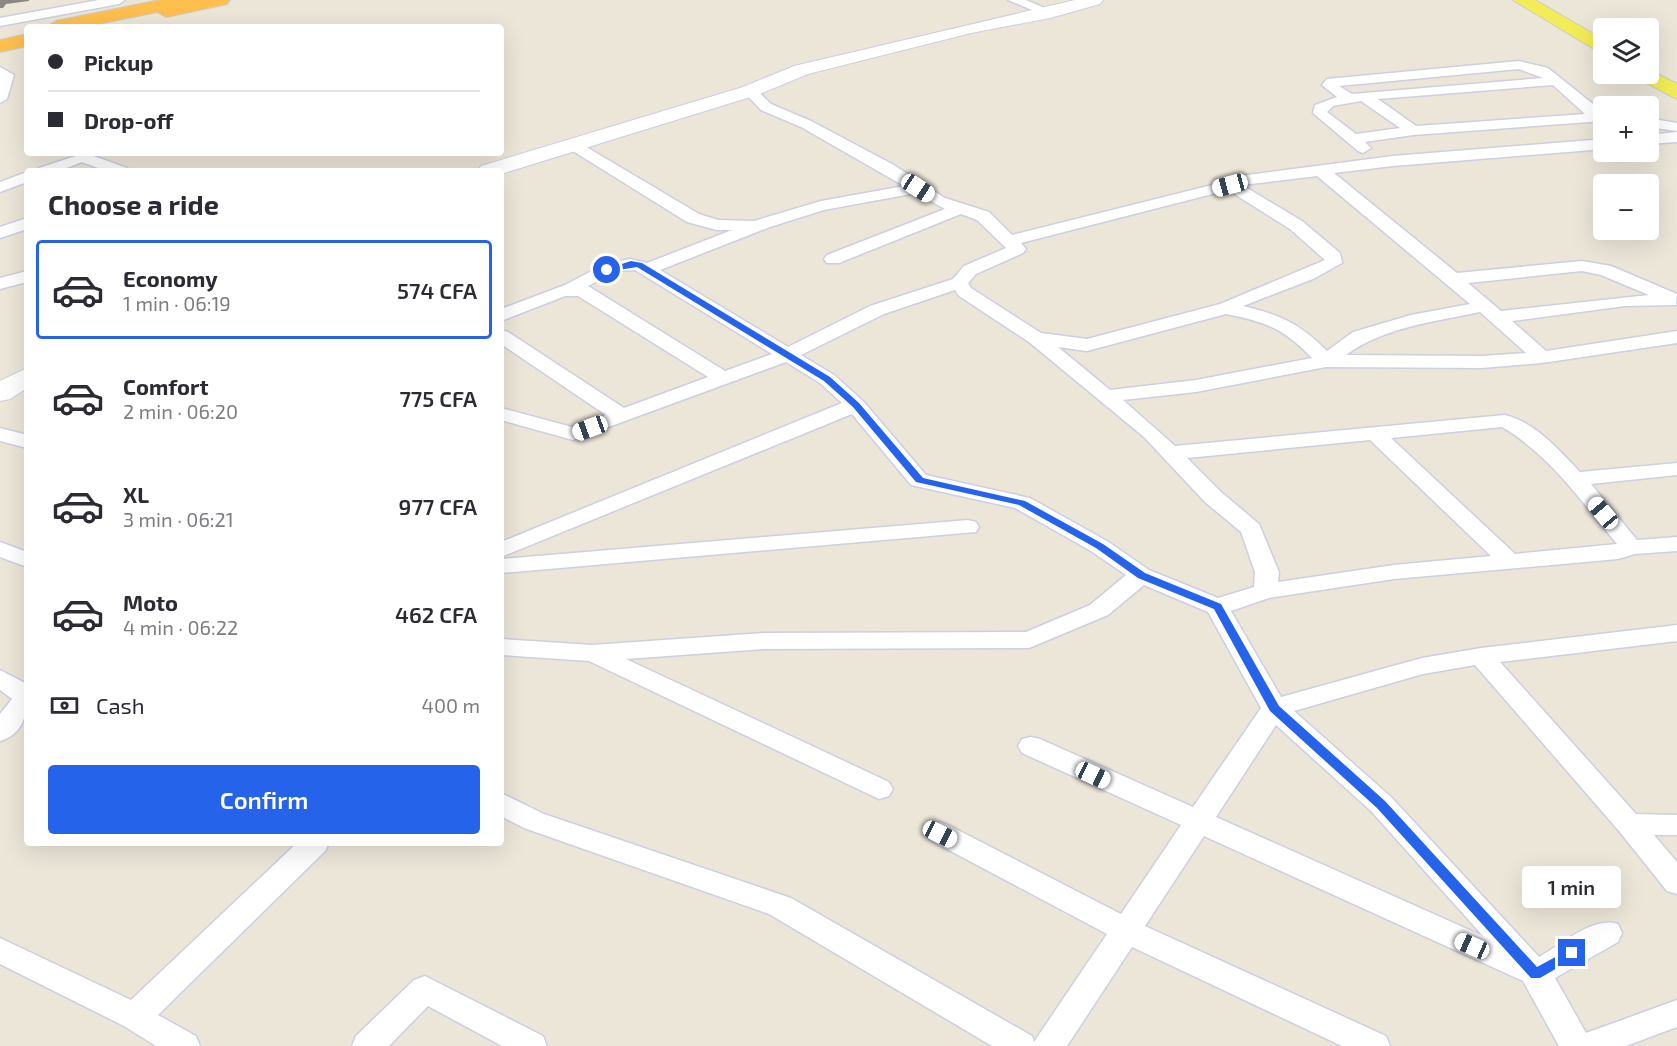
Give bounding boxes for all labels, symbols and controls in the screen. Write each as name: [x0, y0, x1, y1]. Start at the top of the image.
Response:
map controls: [1593, 18, 1659, 240]
button: layers: [1593, 18, 1659, 84]
text: Pickup: [84, 49, 153, 75]
button: +: [1593, 96, 1659, 162]
text: Drop-off: [84, 107, 173, 133]
car: [898, 171, 938, 205]
car: [1210, 172, 1250, 198]
button: −: [1593, 174, 1659, 240]
text: Choose a ride: [48, 188, 219, 220]
route start: [593, 256, 620, 283]
icon: car: [51, 263, 105, 317]
text: Economy: [123, 265, 218, 291]
text: 574 CFA: [397, 277, 477, 303]
text: 1 min · 06:19: [123, 291, 231, 315]
icon: car: [51, 371, 105, 425]
text: Comfort: [123, 373, 208, 399]
text: 775 CFA: [399, 385, 477, 411]
text: 2 min · 06:20: [123, 399, 238, 423]
car: [570, 413, 610, 443]
icon: car: [51, 479, 105, 533]
text: XL: [123, 481, 149, 507]
text: 977 CFA: [399, 493, 477, 519]
car: [1585, 493, 1621, 533]
text: 3 min · 06:21: [123, 507, 234, 531]
icon: car: [51, 587, 105, 641]
text: Moto: [123, 589, 178, 615]
text: 462 CFA: [395, 601, 477, 627]
text: 4 min · 06:22: [123, 615, 238, 639]
icon: cash: [48, 689, 81, 722]
text: Cash: [96, 692, 145, 718]
text: 400 m: [422, 693, 480, 717]
car: [1073, 759, 1113, 791]
button: Confirm: [48, 765, 480, 834]
car: [920, 818, 960, 850]
callout: 1 min: [1522, 866, 1622, 908]
text: 1 min: [1548, 875, 1595, 899]
car: [1452, 930, 1492, 962]
route end: [1558, 939, 1585, 966]

